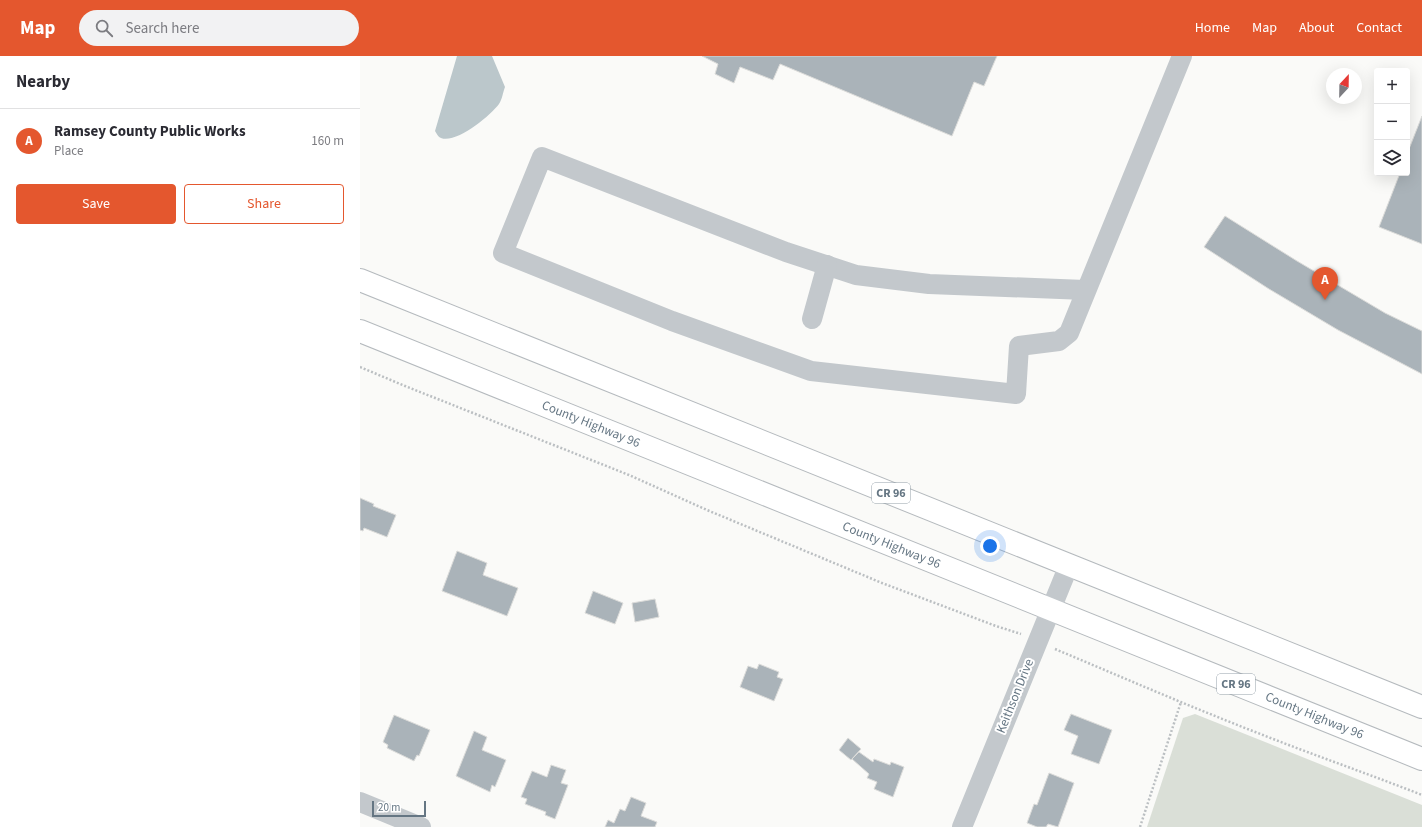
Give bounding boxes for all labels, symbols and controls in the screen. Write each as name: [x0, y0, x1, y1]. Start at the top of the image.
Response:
search box: [79, 10, 359, 46]
text: Map: [20, 15, 55, 42]
icon: search: [93, 17, 115, 39]
text: Search here: [125, 18, 199, 39]
text: Home: [1195, 18, 1230, 38]
text: Map: [1252, 18, 1277, 38]
text: About: [1299, 18, 1334, 38]
text: Contact: [1356, 18, 1402, 38]
north arrow: [1326, 68, 1362, 104]
map controls: [1374, 68, 1410, 176]
button: +: [1374, 68, 1410, 104]
text: Nearby: [16, 70, 70, 94]
button: −: [1374, 104, 1410, 140]
text: Ramsey County Public Works: [54, 121, 246, 142]
text: A: [25, 132, 33, 150]
text: 160 m: [311, 132, 344, 150]
button: layers: [1374, 140, 1410, 176]
text: Place: [54, 142, 83, 160]
button: Save: [16, 184, 176, 224]
button: Share: [184, 184, 344, 224]
pin: A: [1312, 267, 1338, 300]
street label: County Highway 96: [539, 396, 643, 452]
road number: CR 96: [872, 483, 910, 503]
street label: County Highway 96: [840, 517, 943, 573]
your location: [980, 536, 1000, 556]
street label: Keithson Drive: [992, 656, 1038, 736]
road number: CR 96: [1217, 674, 1255, 694]
street label: County Highway 96: [1263, 688, 1366, 744]
scale bar: [372, 799, 426, 818]
text: 20 m: [378, 800, 400, 815]

